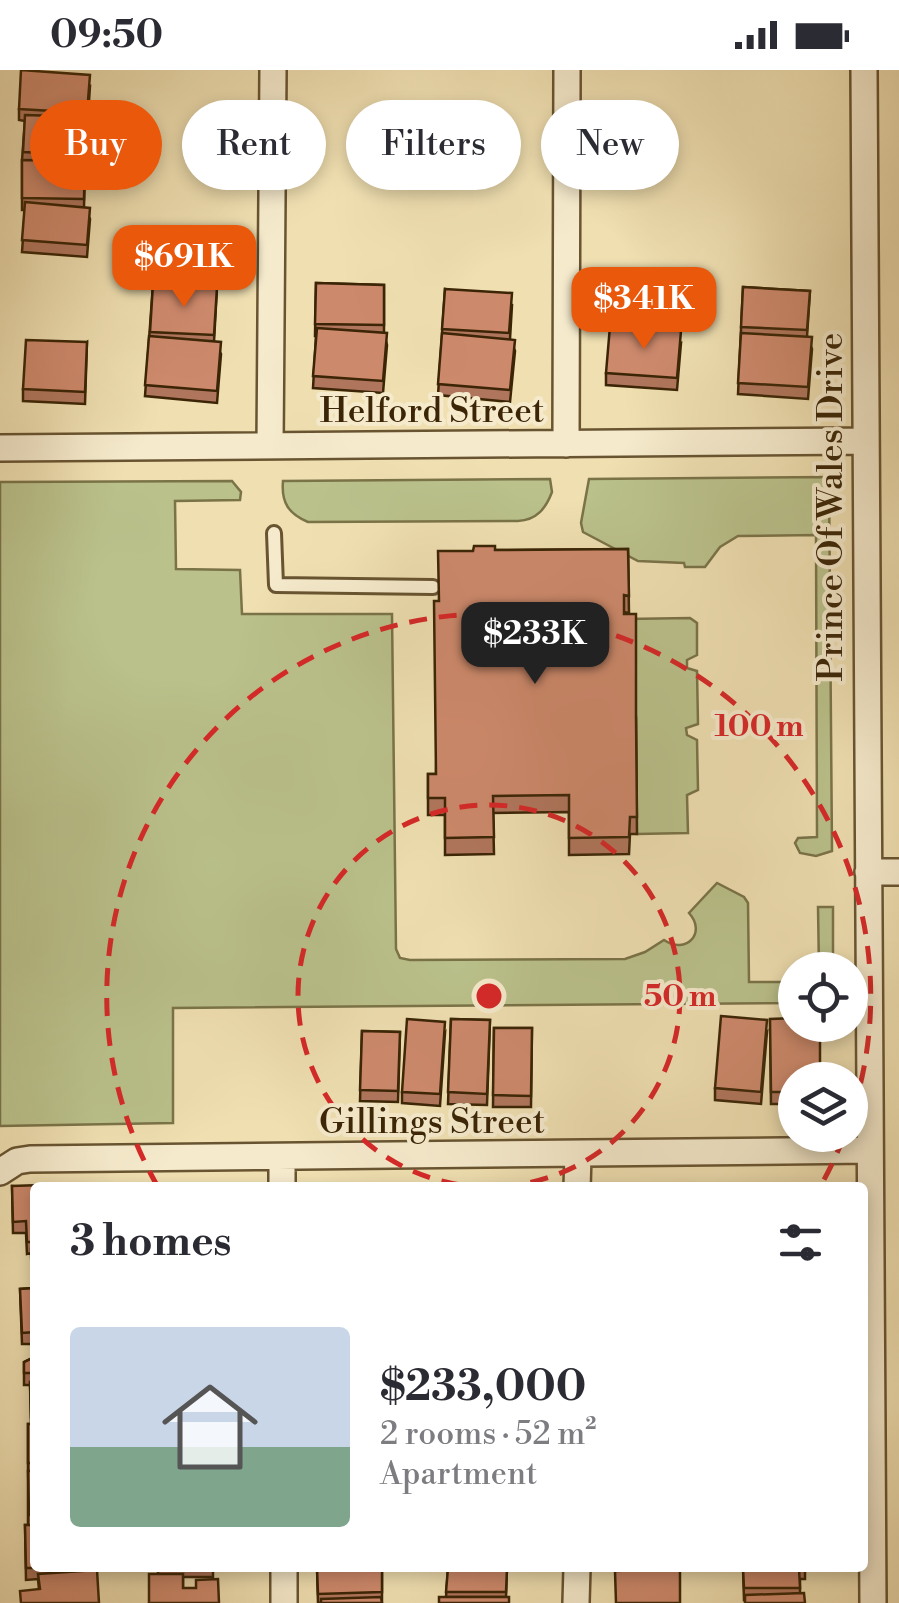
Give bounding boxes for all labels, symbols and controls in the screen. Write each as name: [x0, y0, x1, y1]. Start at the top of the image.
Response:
text: 09:50: [50, 12, 163, 59]
chip: Buy: [30, 100, 162, 190]
chip: Rent: [182, 100, 326, 190]
chip: Filters: [346, 100, 521, 190]
chip: New: [541, 100, 679, 190]
pin: $691K: [114, 225, 254, 310]
text: $691K: [134, 237, 234, 277]
pin: $341K: [574, 267, 714, 352]
text: $341K: [593, 279, 695, 319]
street label: Prince Of Wales Drive: [810, 333, 853, 681]
street label: Helford Street: [320, 390, 544, 433]
pin: $233K: [465, 602, 605, 687]
text: $233K: [483, 614, 587, 654]
text: 100 m: [714, 708, 804, 746]
map controls: [778, 952, 868, 1152]
button: locate: [778, 952, 868, 1042]
centre of rings: [471, 978, 507, 1014]
text: 50 m: [644, 978, 716, 1016]
button: layers: [778, 1062, 868, 1152]
street label: Gillings Street: [319, 1101, 545, 1144]
icon: filters: [773, 1215, 828, 1270]
text: 3 homes: [70, 1216, 232, 1269]
text: $233,000: [380, 1361, 586, 1414]
icon: home: [150, 1367, 270, 1487]
text: 2 rooms · 52 m²: [380, 1414, 596, 1454]
text: Apartment: [380, 1454, 537, 1494]

